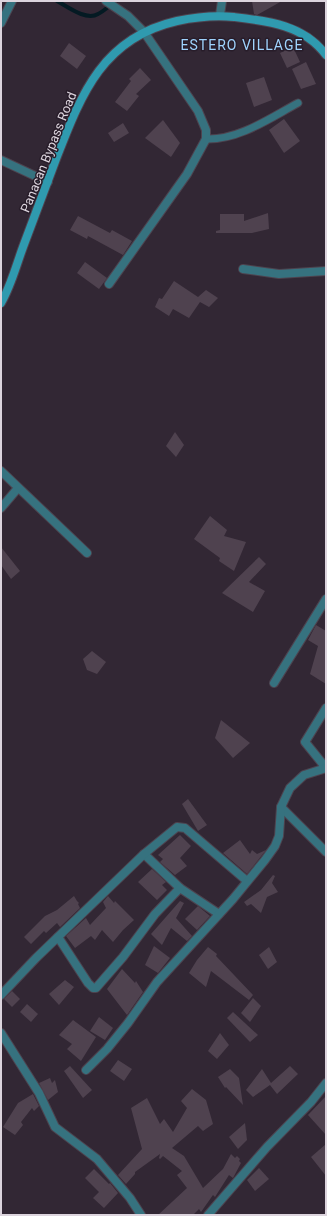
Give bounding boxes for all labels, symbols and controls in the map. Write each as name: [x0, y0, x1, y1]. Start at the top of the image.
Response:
district label: ESTERO VILLAGE: [181, 37, 303, 53]
street label: Panacan Bypass Road: [17, 90, 80, 215]

